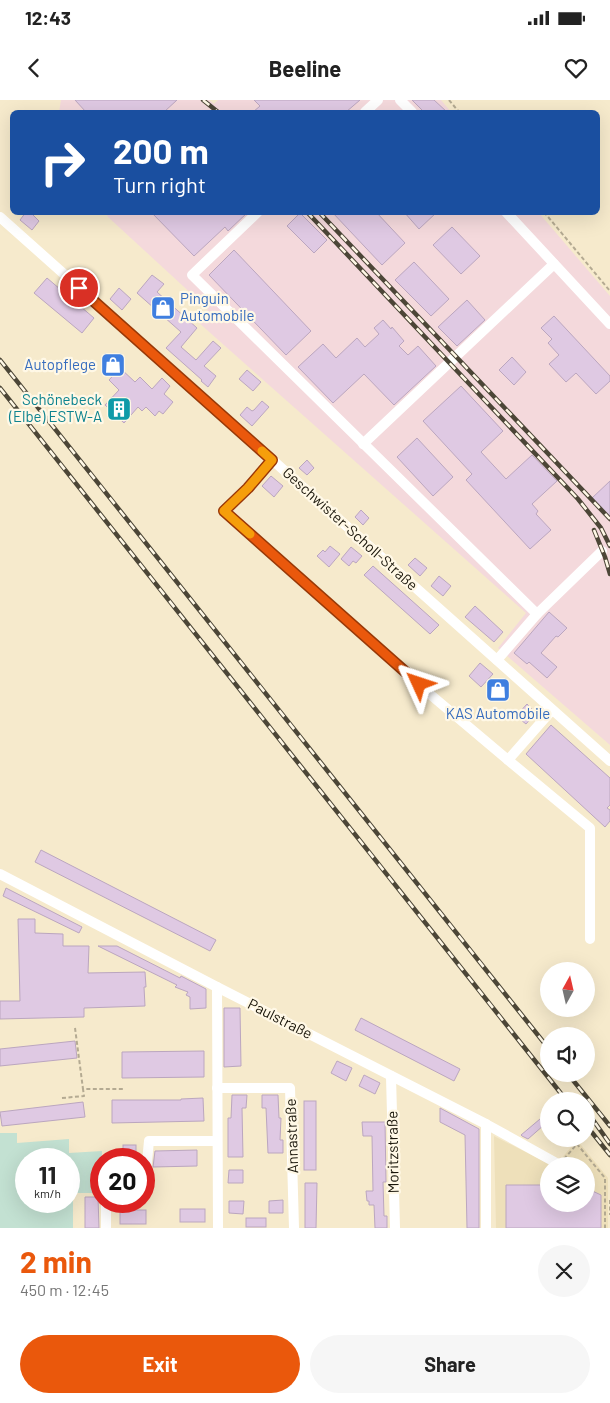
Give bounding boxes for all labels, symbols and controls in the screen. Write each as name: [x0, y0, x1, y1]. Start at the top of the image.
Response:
text: 12:43: [25, 6, 71, 29]
icon: back: [20, 54, 48, 82]
icon: heart: [562, 54, 590, 82]
text: Beeline: [269, 55, 341, 81]
text: 200 m: [113, 129, 209, 171]
icon: right: [30, 130, 95, 195]
text: Turn right: [113, 171, 206, 197]
pin: [58, 267, 100, 309]
icon: arrive: [65, 274, 93, 302]
place label: Pinguin Automobile: [180, 289, 255, 324]
shop icon: Pinguin Automobile: [150, 295, 176, 321]
shop icon: Autopflege: [100, 352, 126, 378]
place label: Autopflege: [24, 355, 96, 373]
place label: Schönebeck (Elbe) ESTW-A: [8, 390, 102, 425]
building icon: Schönebeck (Elbe) ESTW-A: [106, 396, 132, 422]
street label: Geschwister-Scholl-Straße: [279, 463, 422, 594]
position arrow: [392, 657, 444, 709]
shop icon: KAS Automobile: [485, 677, 511, 703]
place label: KAS Automobile: [446, 704, 550, 722]
north arrow: [540, 962, 595, 1018]
map controls: [540, 962, 595, 1212]
street label: Paulstraße: [245, 994, 316, 1042]
button: sound: [540, 1027, 595, 1082]
button: search: [540, 1092, 595, 1147]
street label: Annastraße: [281, 1098, 301, 1174]
street label: Moritzstraße: [382, 1111, 402, 1193]
speed limit sign: 20: [90, 1148, 155, 1213]
button: layers: [540, 1157, 595, 1212]
text: 11: [39, 1159, 56, 1189]
text: km/h: [34, 1186, 61, 1200]
text: 2 min: [20, 1243, 92, 1279]
button: close: [538, 1245, 590, 1297]
text: 450 m · 12:45: [20, 1280, 109, 1299]
button: Exit: [20, 1335, 300, 1393]
button: Share: [310, 1335, 590, 1393]

